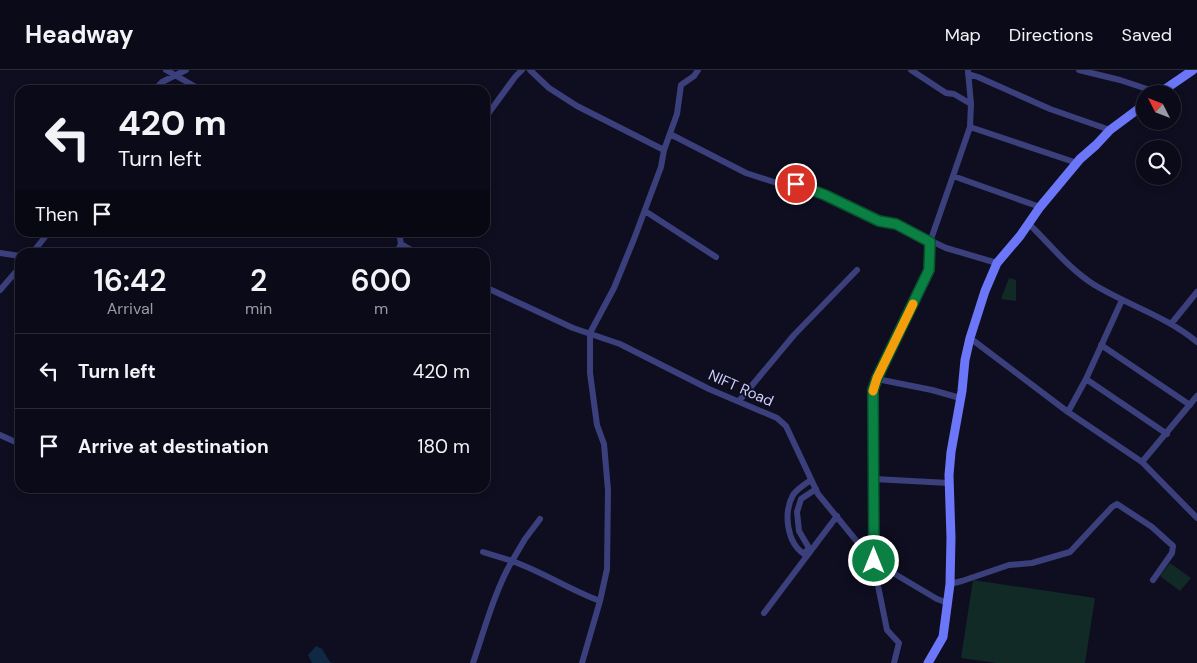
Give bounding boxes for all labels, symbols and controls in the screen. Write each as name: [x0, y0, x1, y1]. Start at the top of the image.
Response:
text: Headway: [25, 19, 134, 50]
text: Map: [945, 23, 981, 47]
text: Directions: [1009, 23, 1094, 47]
text: Saved: [1122, 23, 1172, 47]
north arrow: [1136, 85, 1181, 130]
map controls: [1136, 85, 1181, 185]
text: 420 m: [118, 100, 227, 146]
icon: left: [35, 105, 100, 170]
button: search: [1136, 140, 1181, 185]
text: Turn left: [118, 144, 202, 173]
pin: [775, 163, 817, 205]
icon: arrive: [782, 170, 810, 198]
icon: arrive: [88, 200, 116, 228]
text: Then: [35, 202, 78, 227]
text: 16:42: [93, 261, 167, 300]
text: 2: [250, 261, 267, 300]
text: 600: [351, 261, 412, 300]
text: Arrival: [107, 298, 153, 319]
text: min: [245, 298, 272, 319]
text: m: [374, 298, 388, 319]
icon: left: [35, 357, 63, 385]
text: Turn left: [78, 359, 156, 384]
text: 420 m: [413, 359, 470, 384]
street label: NIFT Road: [705, 365, 777, 411]
icon: arrive: [35, 432, 63, 460]
text: Arrive at destination: [78, 434, 269, 459]
text: 180 m: [418, 434, 470, 459]
position arrow: [847, 534, 899, 586]

